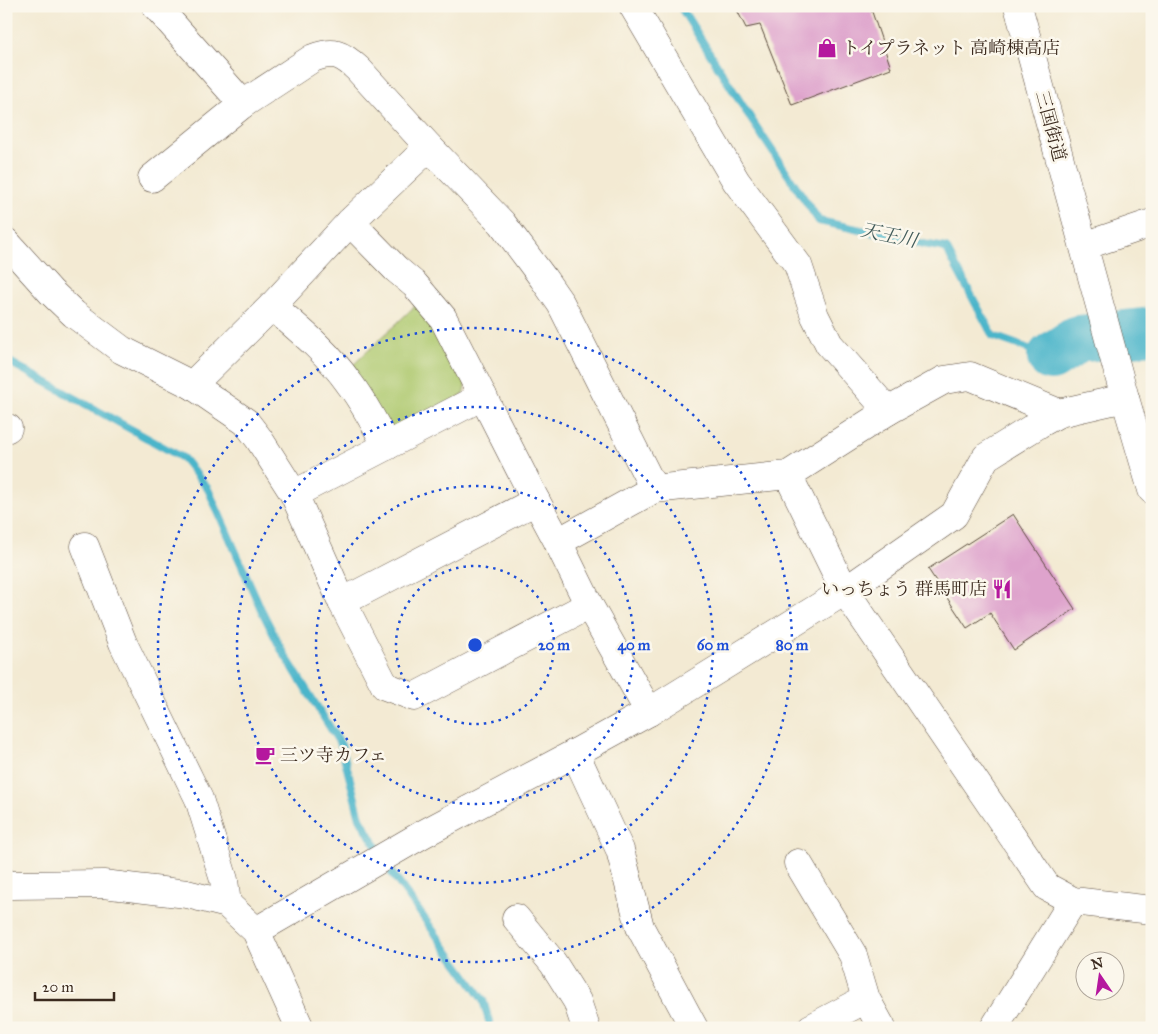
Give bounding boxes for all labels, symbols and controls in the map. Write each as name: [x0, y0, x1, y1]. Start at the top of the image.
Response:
shop icon: トイプラネット 高崎棟高店: [816, 37, 838, 59]
place label: トイプラネット 高崎棟高店: [842, 37, 1060, 59]
street label: 三国街道: [1031, 88, 1071, 164]
water label: 天王川: [859, 218, 921, 253]
place label: いっちょう 群馬町店: [821, 578, 987, 600]
restaurant icon: いっちょう 群馬町店: [991, 578, 1013, 600]
centre of rings: [466, 636, 484, 654]
text: 20 m: [538, 636, 570, 654]
text: 40 m: [618, 636, 651, 655]
text: 60 m: [697, 636, 730, 654]
text: 80 m: [776, 636, 809, 654]
cafe icon: 三ツ寺カフェ: [254, 744, 276, 766]
place label: 三ツ寺カフェ: [280, 744, 387, 766]
north arrow: [1076, 952, 1126, 1002]
text: N: [1089, 954, 1105, 973]
scale bar: [35, 969, 114, 1001]
text: 20 m: [42, 978, 74, 996]

